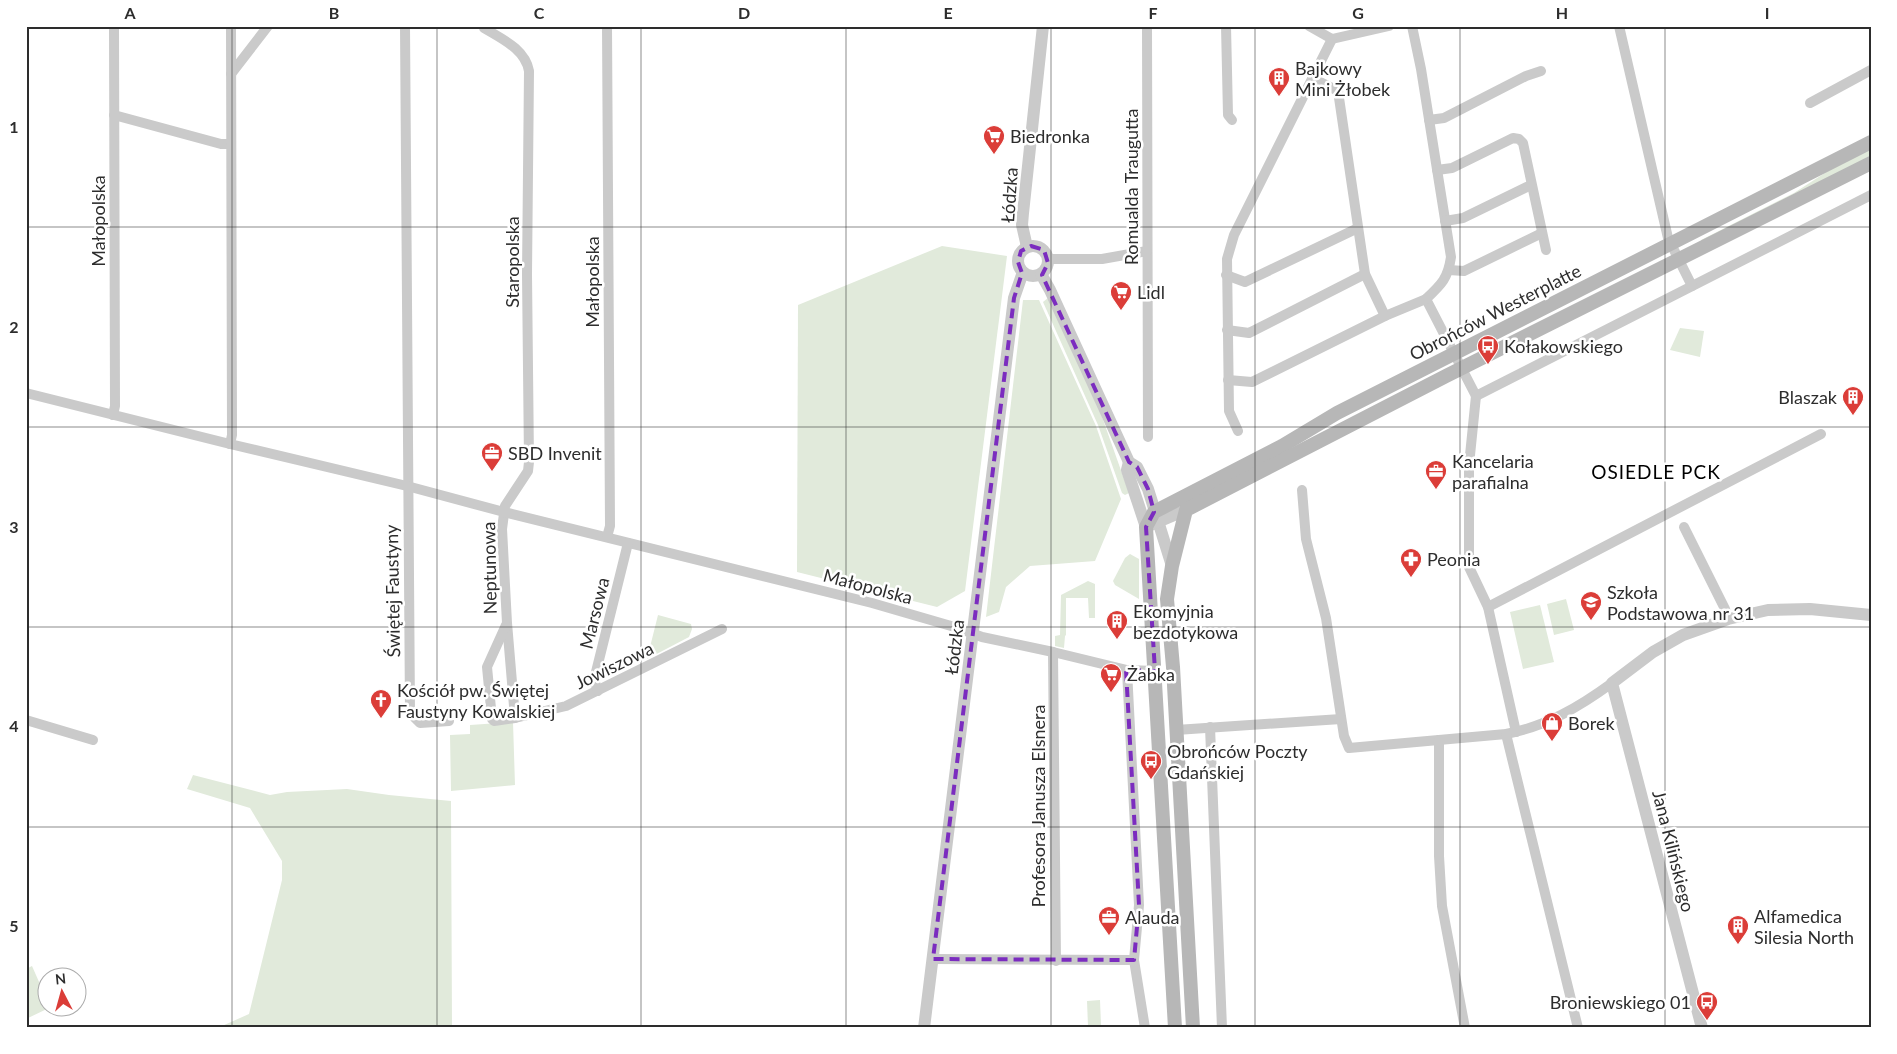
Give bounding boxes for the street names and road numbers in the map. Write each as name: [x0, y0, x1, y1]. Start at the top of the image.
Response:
street label: Romualda Traugutta: [1120, 109, 1142, 265]
street label: Łódzka: [996, 167, 1022, 223]
street label: Małopolska: [87, 175, 109, 267]
street label: Staropolska: [501, 216, 523, 308]
street label: Małopolska: [581, 236, 603, 328]
street label: Obrońców Westerplatte: [1405, 259, 1585, 365]
street label: Neptunowa: [477, 522, 501, 614]
street label: Świętej Faustyny: [380, 524, 404, 658]
street label: Małopolska: [821, 564, 915, 608]
street label: Marsowa: [575, 575, 613, 651]
street label: Łódzka: [940, 618, 968, 676]
street label: Jowiszowa: [571, 637, 657, 693]
street label: Profesora Janusza Elsnera: [1027, 705, 1049, 907]
street label: Jana Kilińskiego: [1648, 788, 1700, 914]

